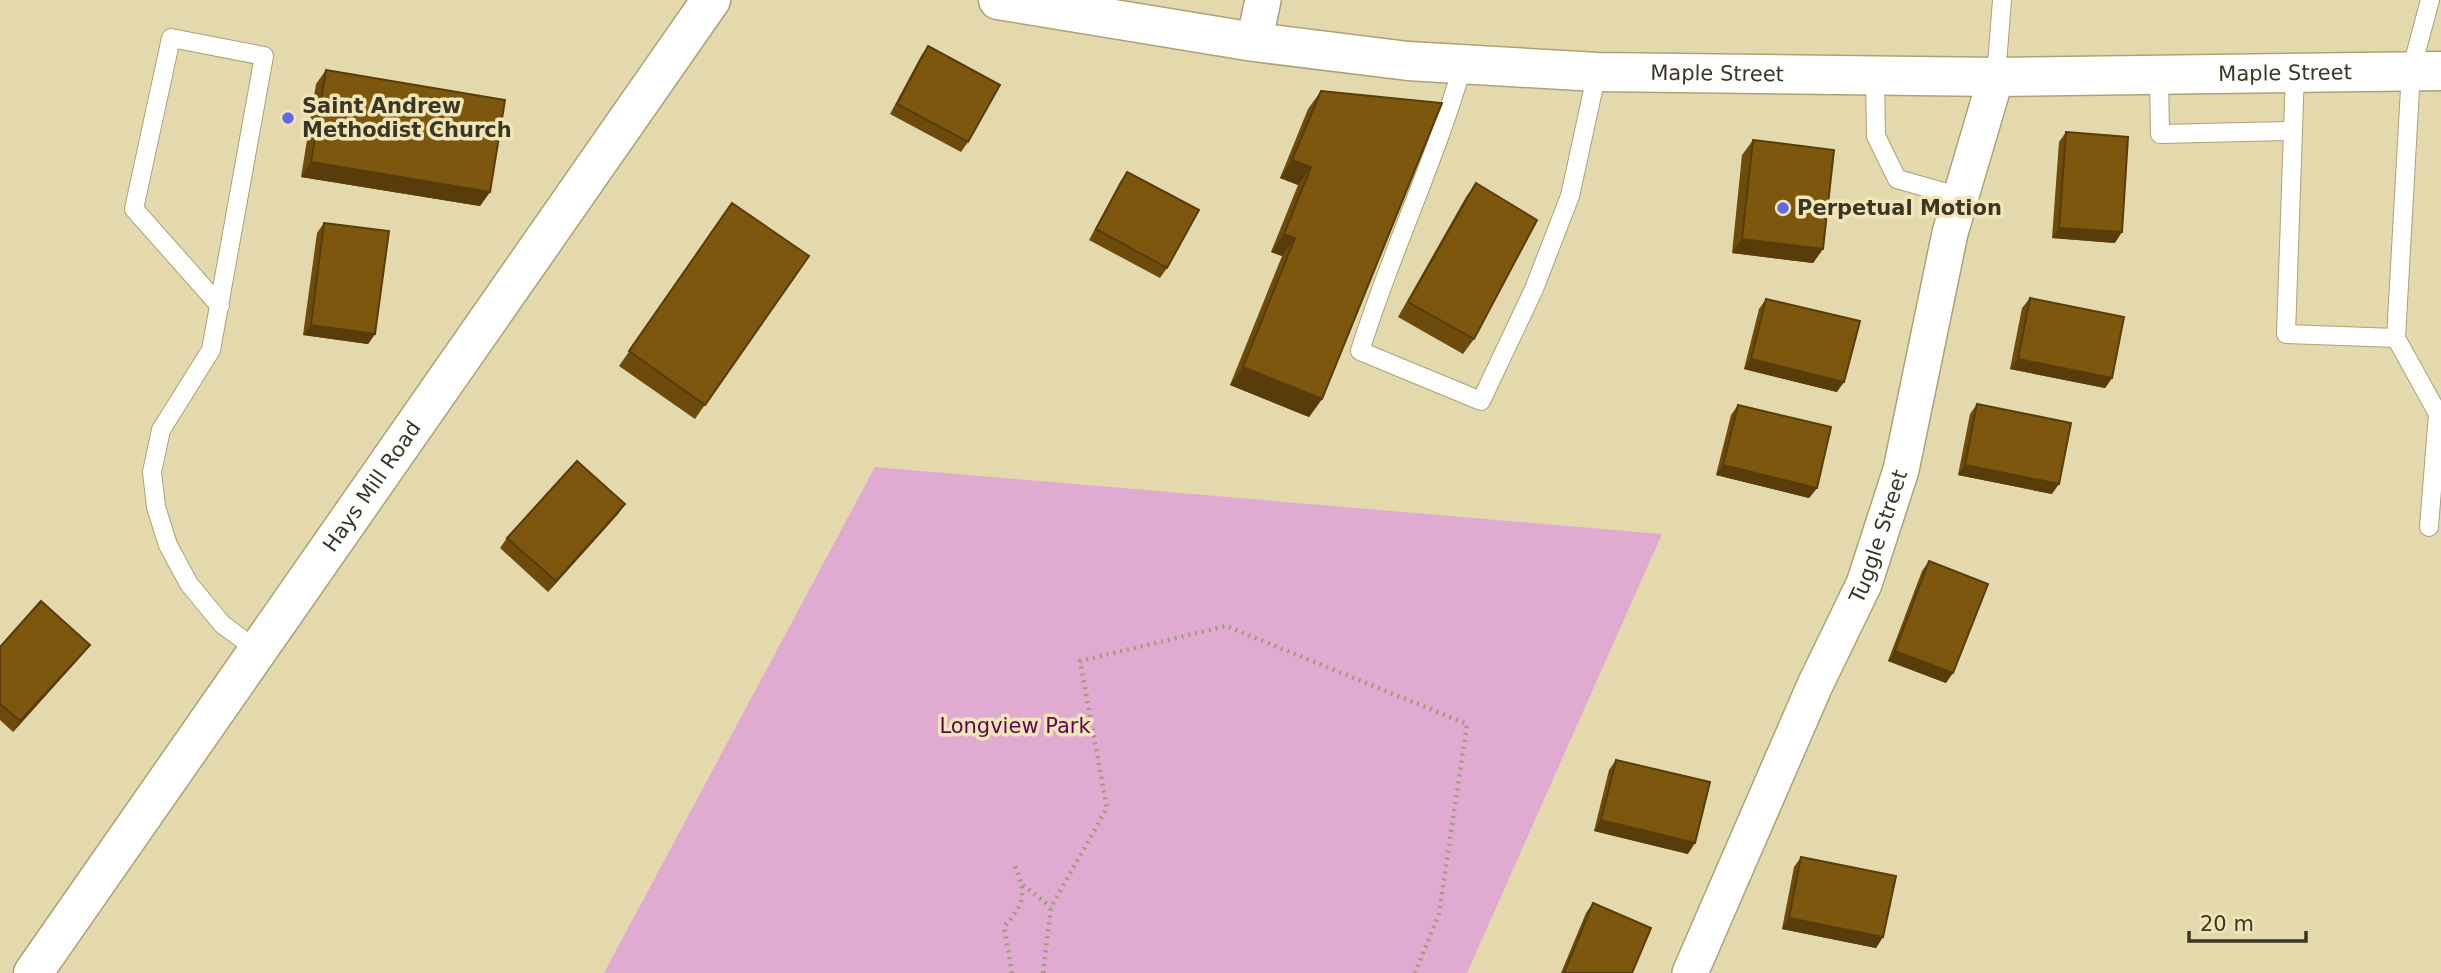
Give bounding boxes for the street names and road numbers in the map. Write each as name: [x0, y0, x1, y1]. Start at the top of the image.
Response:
street label: Maple Street: [2218, 60, 2352, 86]
street label: Maple Street: [1650, 61, 1784, 86]
street label: Hays Mill Road: [318, 417, 426, 556]
street label: Tuggle Street: [1844, 467, 1912, 608]

